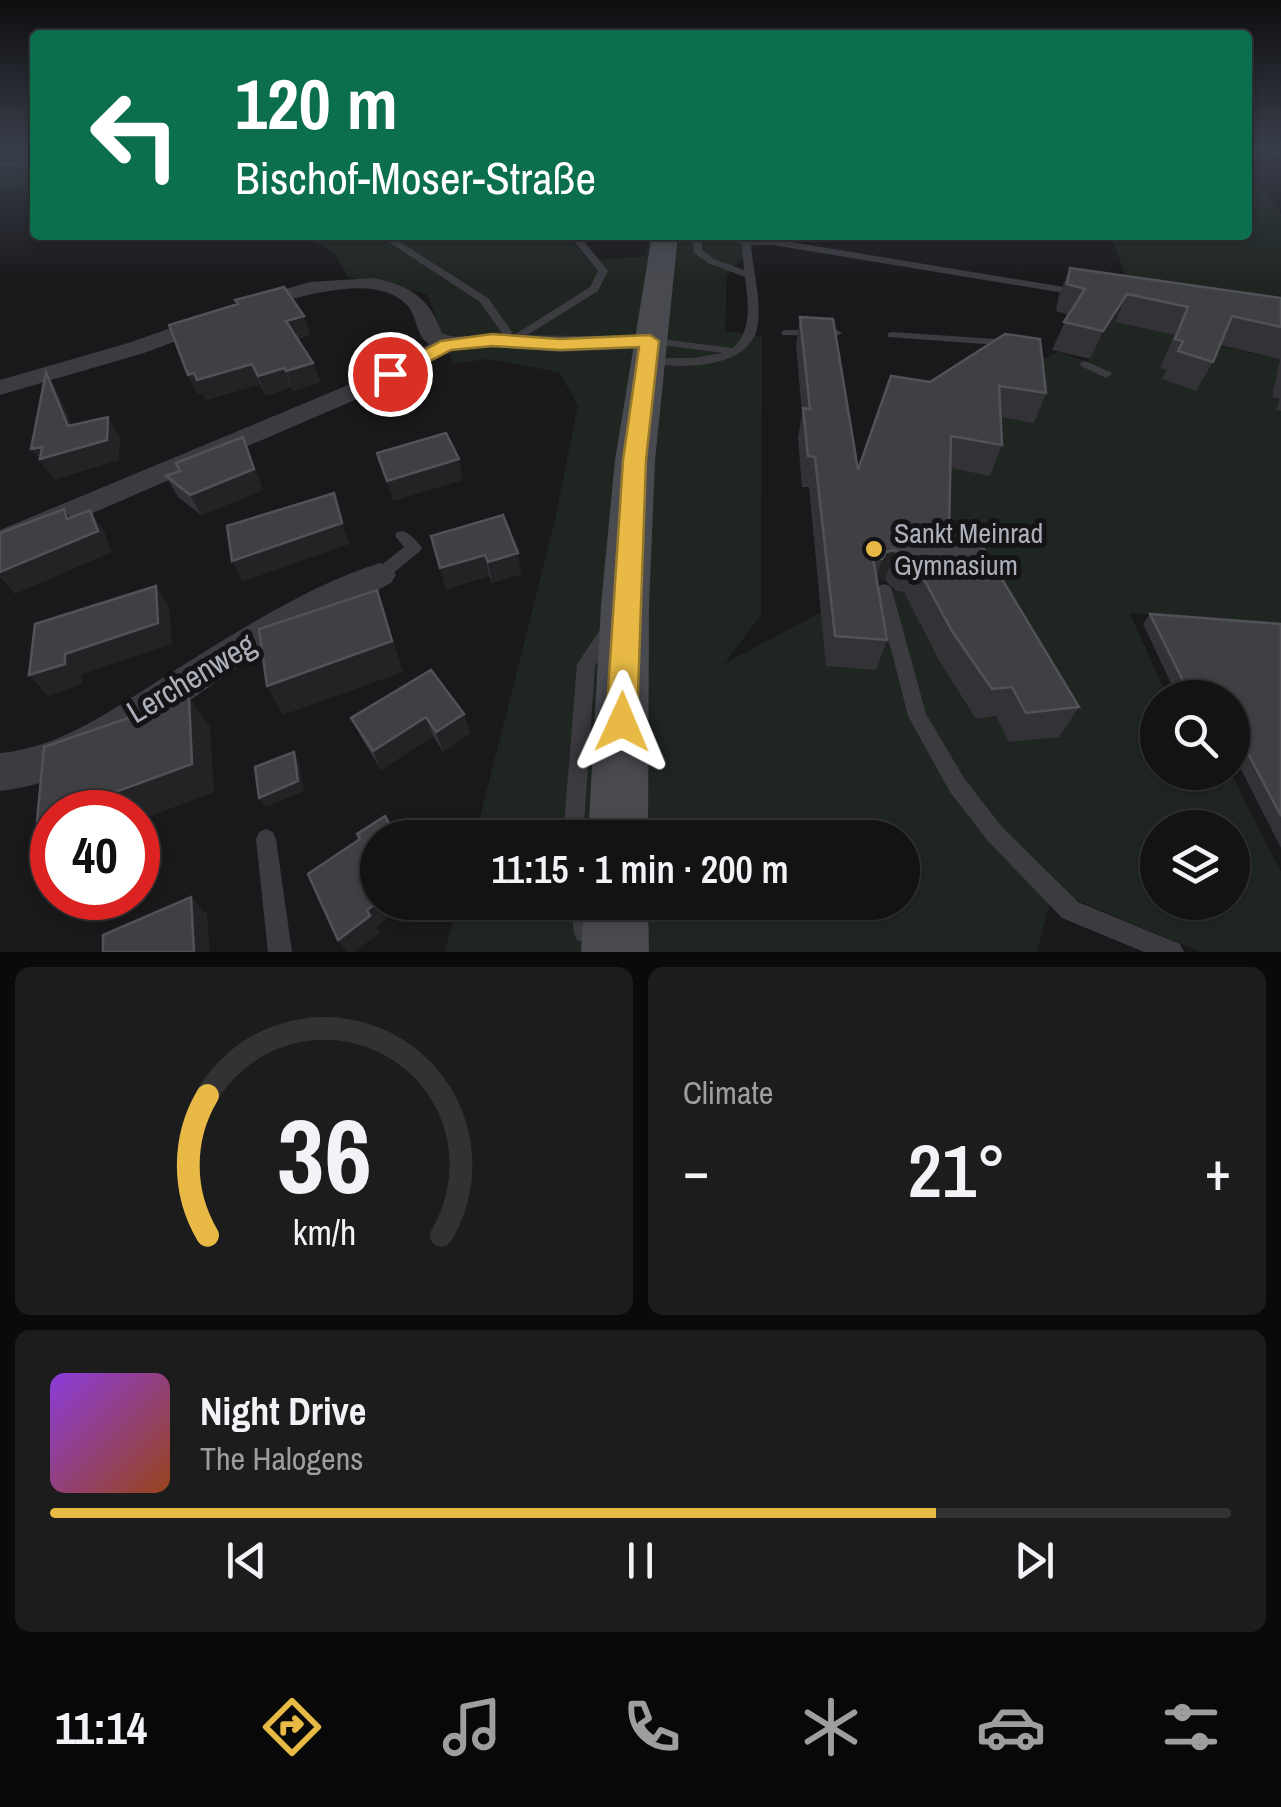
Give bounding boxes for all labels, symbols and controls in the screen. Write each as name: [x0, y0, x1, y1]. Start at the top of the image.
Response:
text: 120 m: [235, 57, 398, 151]
icon: left: [70, 70, 200, 200]
text: Bischof-Moser-Straße: [235, 147, 596, 208]
pin: [348, 332, 433, 417]
icon: arrive: [363, 347, 418, 402]
place label: Sankt Meinrad Gymnasium: [894, 514, 1043, 584]
marker: Sankt Meinrad Gymnasium: [863, 538, 885, 560]
street label: Lerchenweg: [118, 622, 263, 733]
position arrow: [570, 670, 674, 774]
map controls: [1140, 680, 1250, 920]
button: search: [1140, 680, 1250, 790]
speed limit sign: 40: [30, 790, 160, 920]
button: layers: [1140, 810, 1250, 920]
text: 11:15 · 1 min · 200 m: [491, 844, 789, 895]
text: Climate: [683, 1071, 773, 1114]
text: 36: [277, 1085, 371, 1225]
text: 21°: [908, 1119, 1006, 1220]
text: −: [683, 1133, 709, 1207]
text: +: [1205, 1133, 1231, 1207]
text: km/h: [292, 1208, 356, 1256]
text: Night Drive: [200, 1386, 366, 1437]
text: The Halogens: [200, 1437, 363, 1480]
icon: previous: [219, 1533, 274, 1588]
icon: pause: [613, 1533, 668, 1588]
icon: next: [1007, 1533, 1062, 1588]
icon: directions: [257, 1692, 327, 1762]
icon: music: [437, 1692, 507, 1762]
icon: phone: [617, 1692, 687, 1762]
icon: climate: [796, 1692, 866, 1762]
icon: car: [976, 1692, 1046, 1762]
icon: filters: [1156, 1692, 1226, 1762]
text: 11:14: [55, 1697, 147, 1758]

